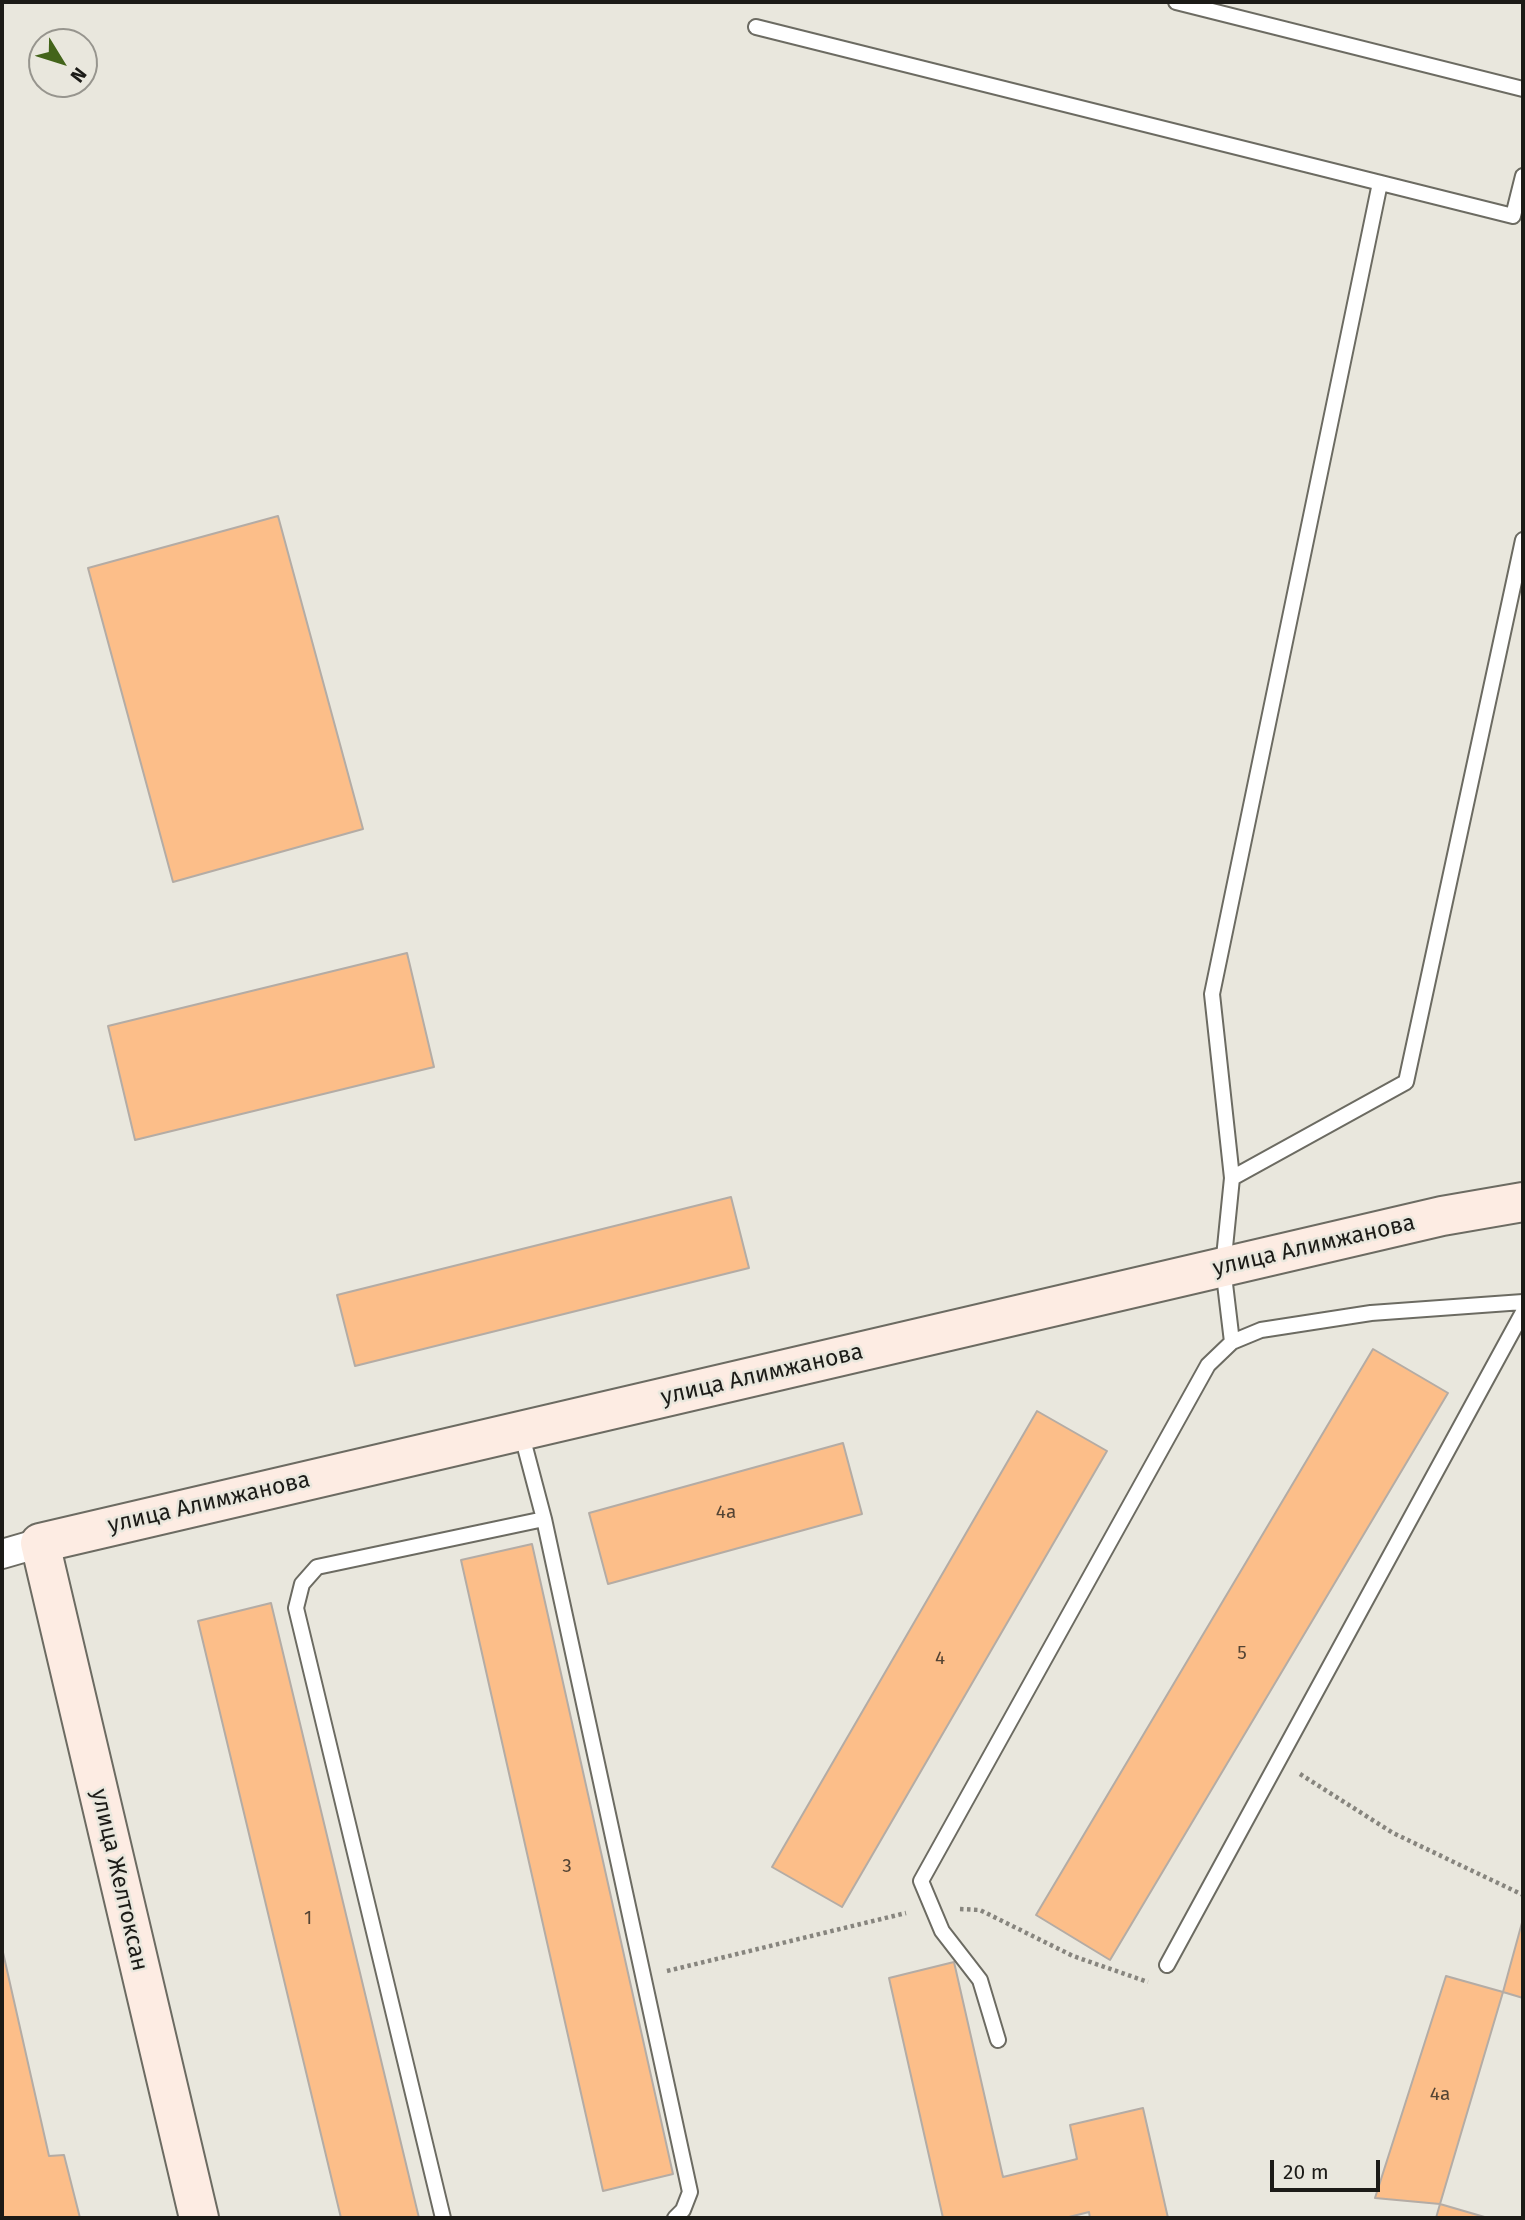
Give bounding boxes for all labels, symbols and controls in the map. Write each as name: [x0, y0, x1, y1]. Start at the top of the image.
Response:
north arrow: [28, 28, 98, 98]
text: N: [65, 63, 91, 87]
street label: улица Алимжанова: [1210, 1209, 1418, 1283]
street label: улица Алимжанова: [658, 1338, 866, 1412]
street label: улица Алимжанова: [105, 1466, 313, 1540]
house number: 4а: [716, 1502, 736, 1524]
house number: 5: [1237, 1643, 1247, 1665]
house number: 4: [935, 1648, 945, 1670]
street label: улица Желтоксан: [85, 1786, 153, 1974]
house number: 3: [562, 1856, 572, 1878]
house number: 1: [304, 1908, 312, 1930]
house number: 4а: [1430, 2084, 1450, 2106]
scale bar: [1273, 2146, 1383, 2190]
text: 20 m: [1283, 2159, 1329, 2185]

